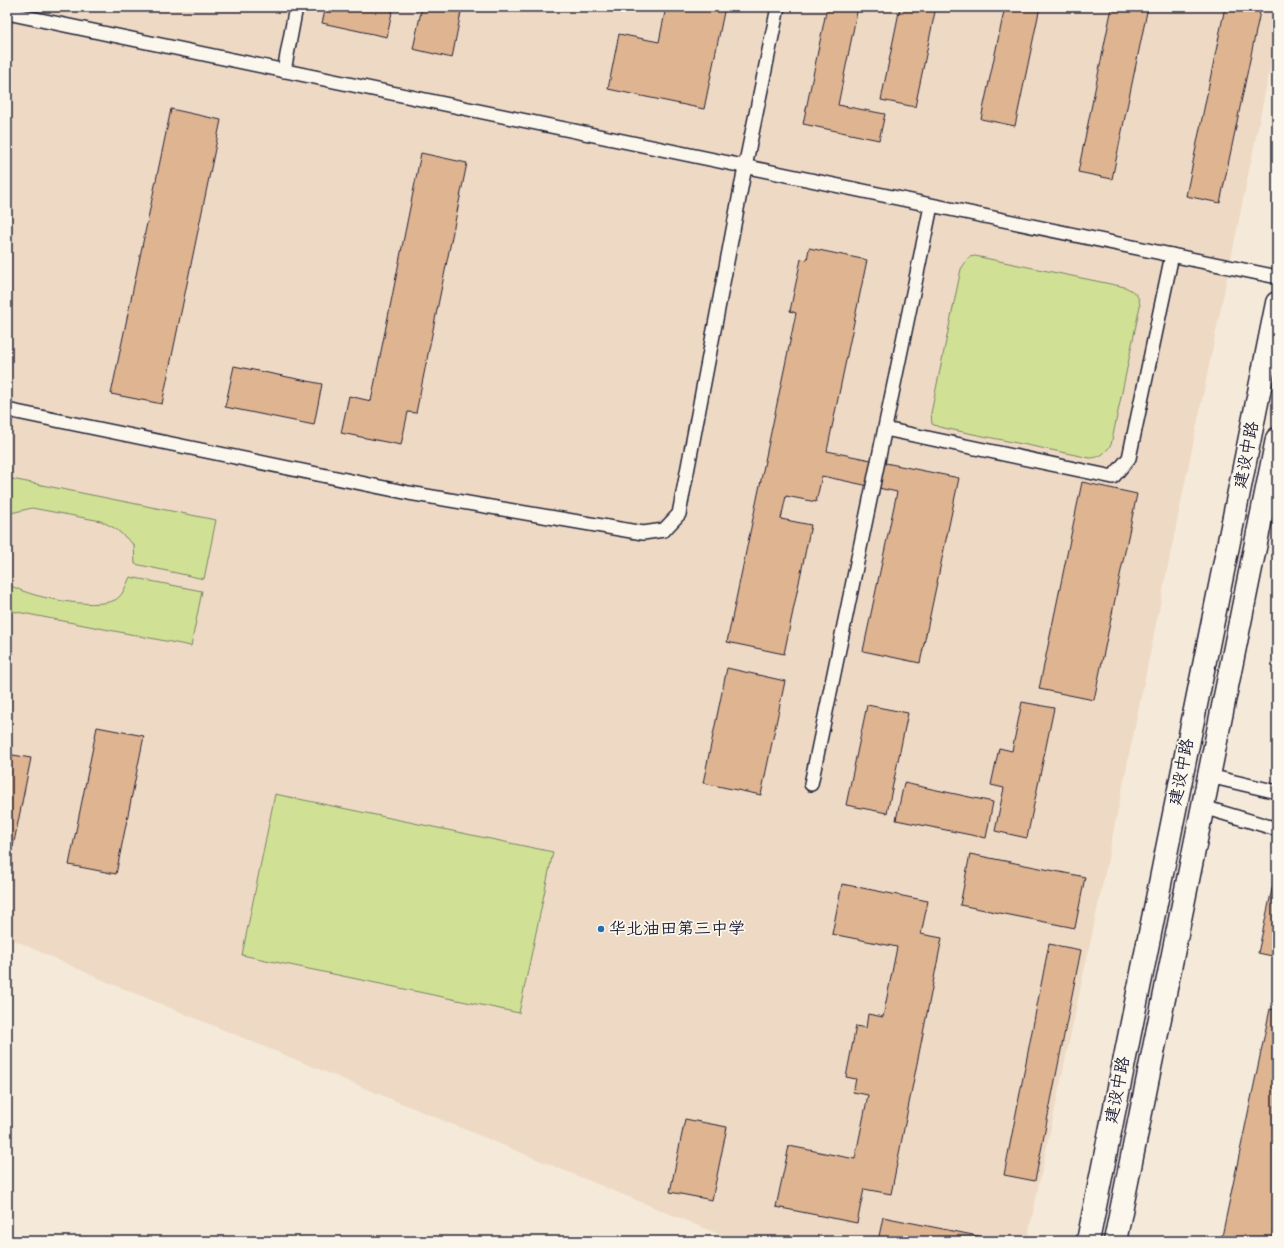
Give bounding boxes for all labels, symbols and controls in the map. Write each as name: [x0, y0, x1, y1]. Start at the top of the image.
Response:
street label: 建设中路: [1228, 419, 1266, 491]
street label: 建设中路: [1163, 736, 1201, 808]
place label: 华北油田第三中学: [609, 917, 745, 942]
marker: 华北油田第三中学: [596, 924, 606, 934]
street label: 建设中路: [1099, 1054, 1137, 1126]

